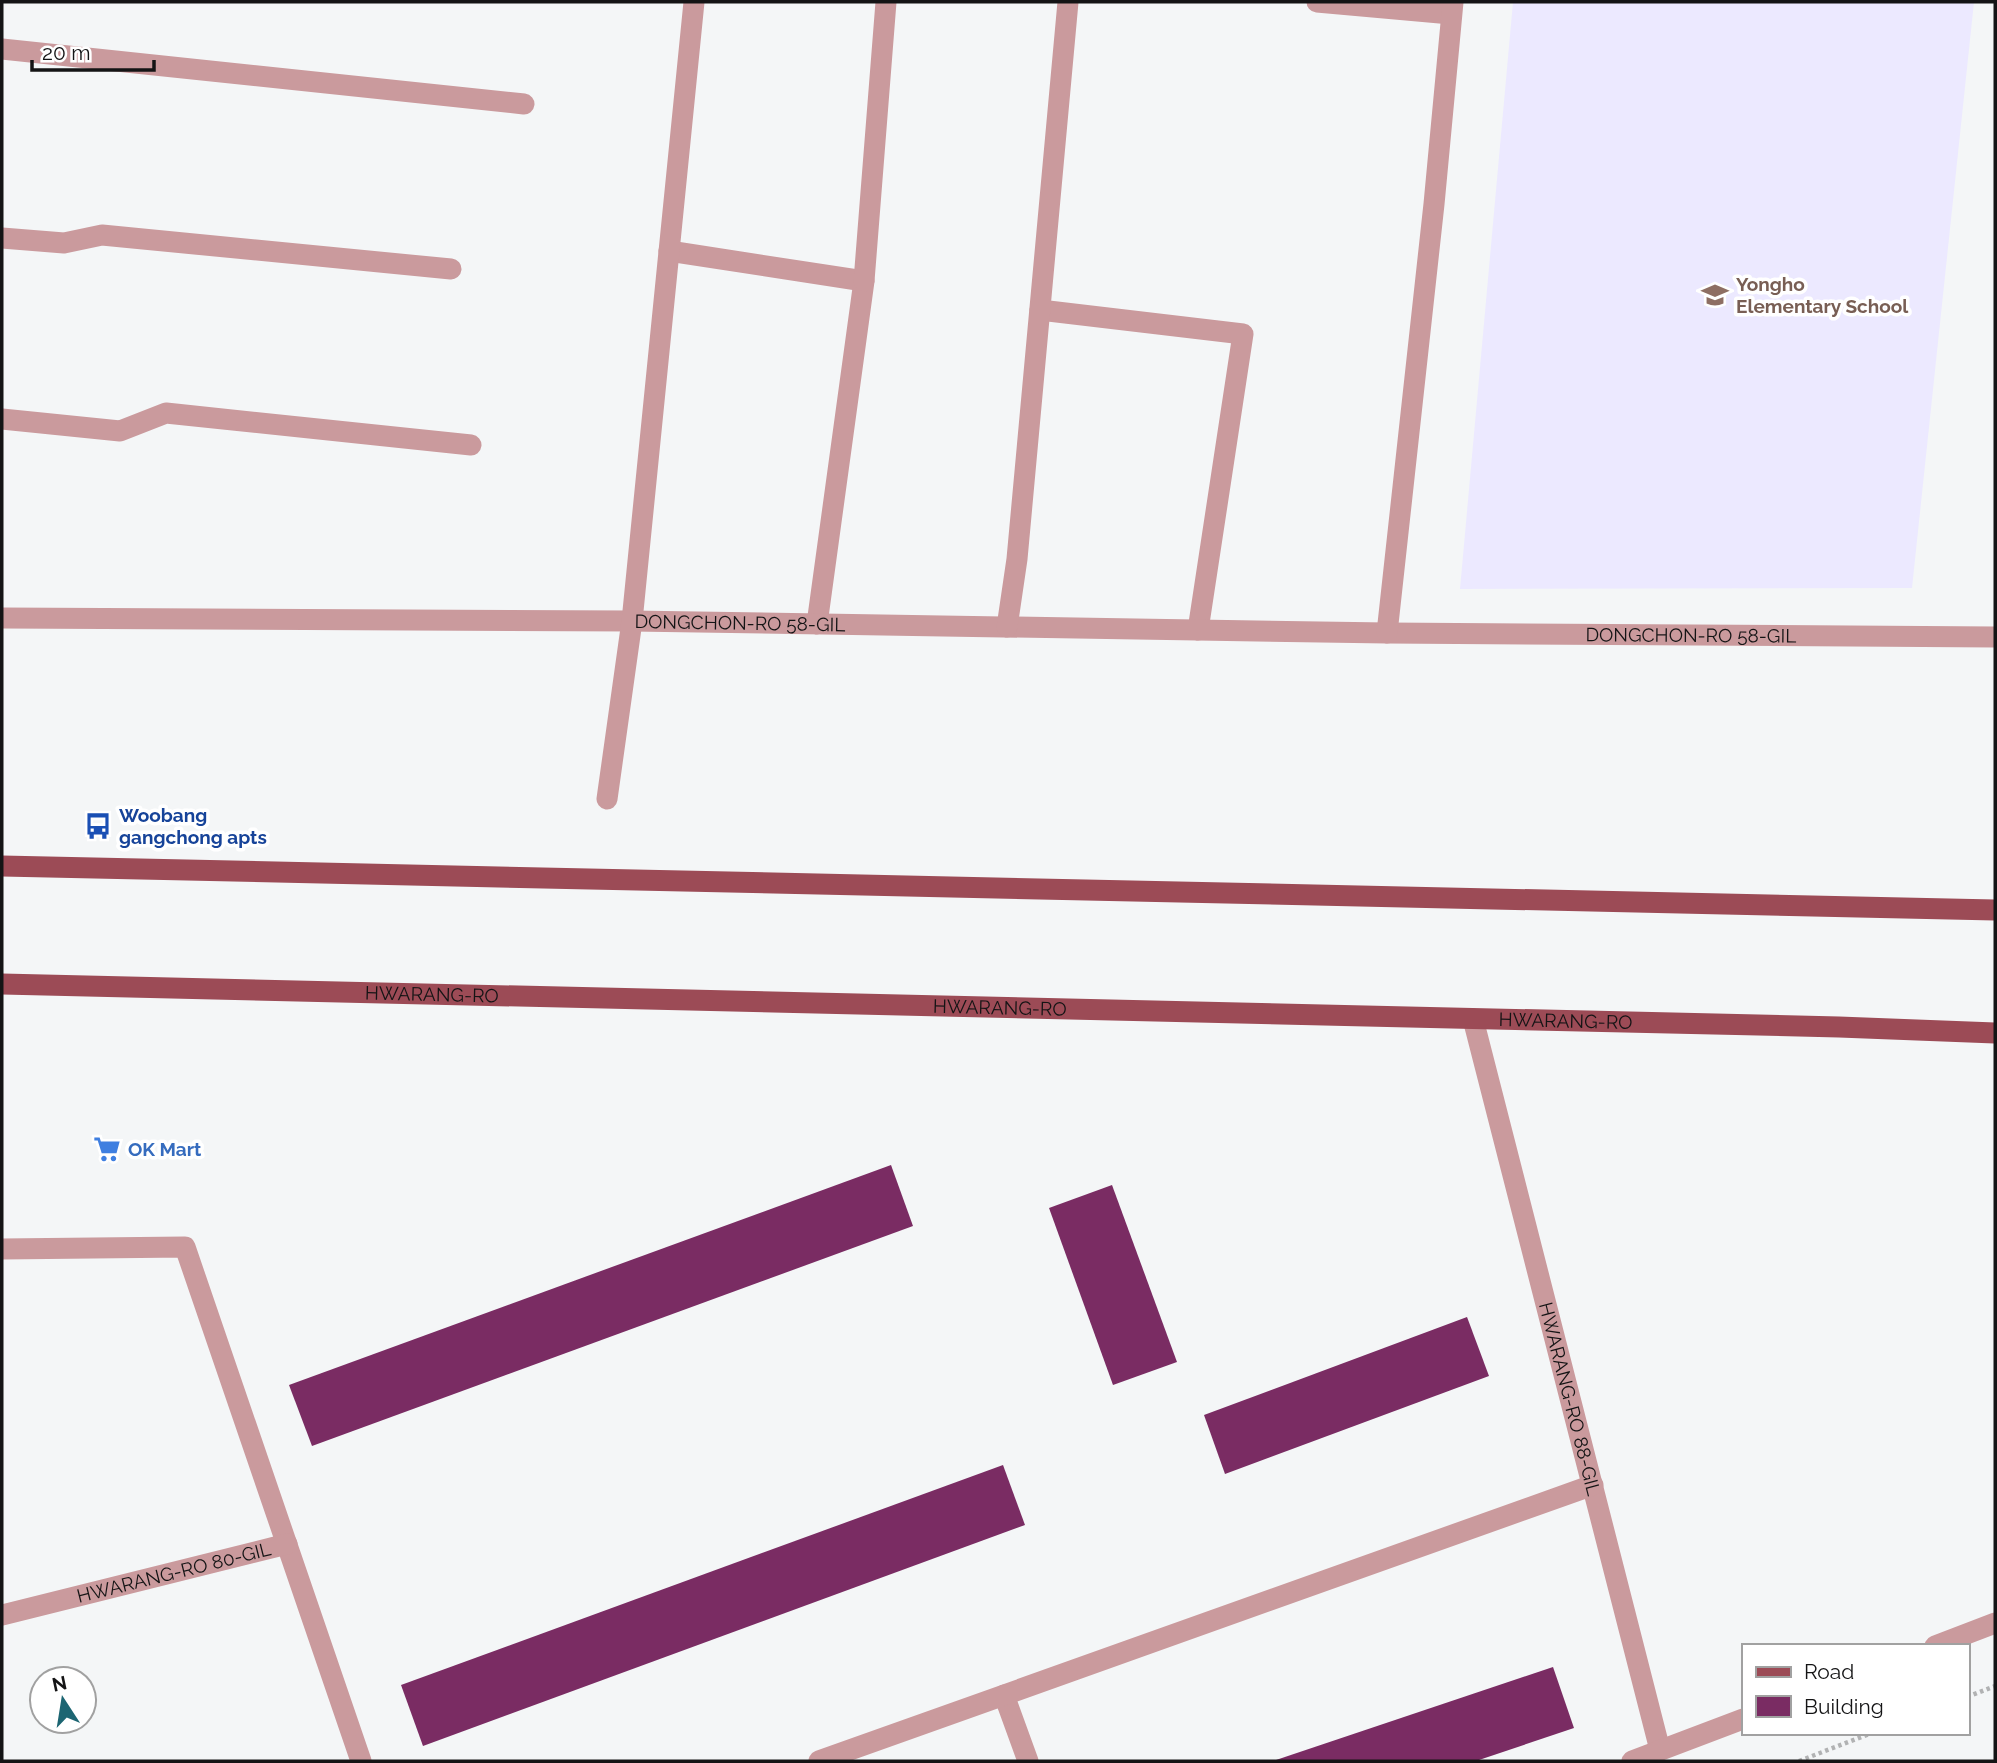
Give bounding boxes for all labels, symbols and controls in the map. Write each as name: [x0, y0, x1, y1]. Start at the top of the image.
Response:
scale bar: [32, 28, 154, 72]
text: 20 m: [42, 40, 90, 65]
place label: Yongho Elementary School: [1736, 273, 1909, 317]
school or university icon: Yongho Elementary School: [1700, 280, 1730, 310]
street label: DONGCHON-RO 58-GIL: [634, 610, 846, 635]
street label: DONGCHON-RO 58-GIL: [1585, 623, 1796, 647]
place label: Woobang gangchong apts: [119, 804, 267, 848]
bus stop icon: Woobang gangchong apts: [83, 811, 113, 841]
street label: HWARANG-RO: [365, 981, 499, 1007]
street label: HWARANG-RO: [933, 995, 1067, 1020]
street label: HWARANG-RO: [1498, 1008, 1633, 1033]
supermarket icon: OK Mart: [92, 1134, 122, 1164]
place label: OK Mart: [128, 1138, 202, 1160]
street label: HWARANG-RO 88-GIL: [1535, 1300, 1605, 1498]
street label: HWARANG-RO 80-GIL: [74, 1537, 273, 1607]
legend: [1742, 1644, 1969, 1735]
text: Road: [1804, 1659, 1854, 1684]
north arrow: [28, 1665, 98, 1735]
text: N: [50, 1671, 69, 1696]
text: Building: [1804, 1694, 1884, 1719]

